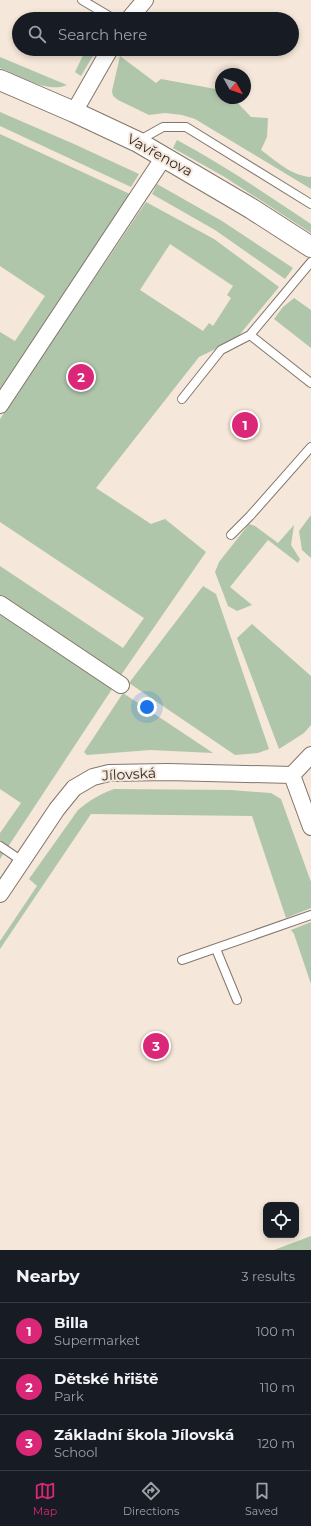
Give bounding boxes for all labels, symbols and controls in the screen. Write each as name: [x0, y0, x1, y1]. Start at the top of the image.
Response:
search box: [12, 12, 299, 56]
icon: search: [26, 23, 48, 45]
text: Search here: [58, 25, 147, 44]
north arrow: [215, 68, 251, 104]
street label: Vavřenova: [124, 130, 196, 180]
pin: 2: [68, 362, 94, 392]
pin: 1: [232, 410, 258, 440]
your location: [137, 697, 157, 717]
street label: Jílovská: [101, 764, 156, 784]
pin: 3: [143, 1031, 169, 1061]
map controls: [263, 1202, 299, 1238]
button: locate: [263, 1202, 299, 1238]
text: Nearby: [16, 1266, 80, 1286]
text: 3 results: [241, 1268, 295, 1284]
text: Billa: [54, 1313, 88, 1332]
text: 1: [26, 1323, 32, 1339]
text: 100 m: [256, 1323, 295, 1339]
text: Supermarket: [54, 1332, 140, 1348]
text: Dětské hřiště: [54, 1369, 159, 1388]
text: 2: [25, 1379, 33, 1395]
text: 110 m: [260, 1379, 295, 1395]
text: Park: [54, 1388, 84, 1404]
text: Základní škola Jílovská: [54, 1425, 234, 1444]
text: 3: [25, 1435, 33, 1451]
text: 120 m: [257, 1435, 295, 1451]
text: School: [54, 1444, 98, 1460]
tab: Map: [33, 1480, 57, 1518]
tab: Directions: [123, 1480, 179, 1518]
tab: Saved: [245, 1480, 278, 1518]

